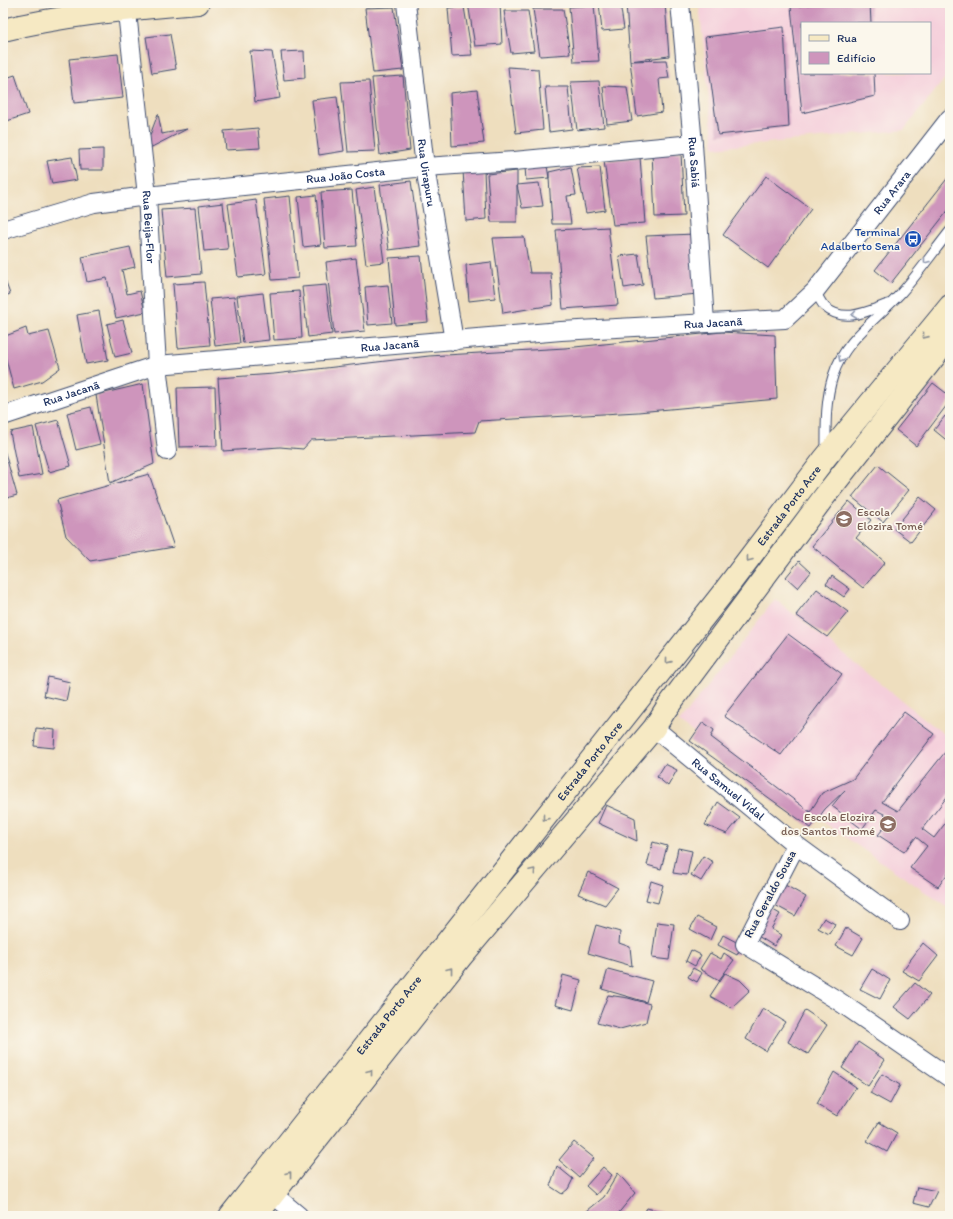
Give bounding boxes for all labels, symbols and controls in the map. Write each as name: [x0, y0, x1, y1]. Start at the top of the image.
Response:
legend: [801, 22, 931, 74]
text: Rua: [837, 31, 857, 45]
text: Edifício: [837, 51, 876, 65]
street label: Rua Sabiá: [685, 136, 703, 189]
street label: Rua Uirapuru: [415, 138, 439, 208]
street label: Rua João Costa: [305, 164, 386, 186]
street label: Rua Arara: [870, 167, 914, 217]
street label: Rua Beija-Flor: [139, 190, 158, 264]
place label: Terminal Adalberto Sena: [821, 225, 901, 253]
bus stop icon: Terminal Adalberto Sena: [903, 229, 923, 249]
one-way arrow: [924, 257, 931, 264]
one-way arrow: [851, 310, 857, 319]
street label: Rua Jacanã: [683, 314, 744, 331]
one-way arrow: [923, 332, 930, 339]
street label: Rua Jacanã: [360, 336, 421, 355]
one-way arrow: [838, 354, 845, 362]
street label: Rua Jacanã: [41, 377, 102, 409]
street label: Estrada Porto Acre: [754, 462, 824, 549]
place label: Escola Elozira Tomé: [857, 505, 923, 533]
school or university icon: Escola Elozira Tomé: [834, 509, 854, 529]
one-way arrow: [747, 554, 754, 561]
one-way arrow: [666, 656, 673, 663]
street label: Estrada Porto Acre: [554, 718, 626, 804]
street label: Rua Samuel Vidal: [689, 755, 768, 824]
place label: Escola Elozira dos Santos Thomé: [781, 810, 875, 838]
one-way arrow: [542, 813, 549, 820]
school or university icon: Escola Elozira dos Santos Thomé: [878, 814, 898, 834]
street label: Rua Geraldo Sousa: [741, 848, 799, 940]
one-way arrow: [529, 868, 536, 875]
one-way arrow: [445, 968, 452, 975]
street label: Estrada Porto Acre: [353, 973, 425, 1058]
one-way arrow: [365, 1070, 372, 1077]
one-way arrow: [284, 1172, 291, 1179]

